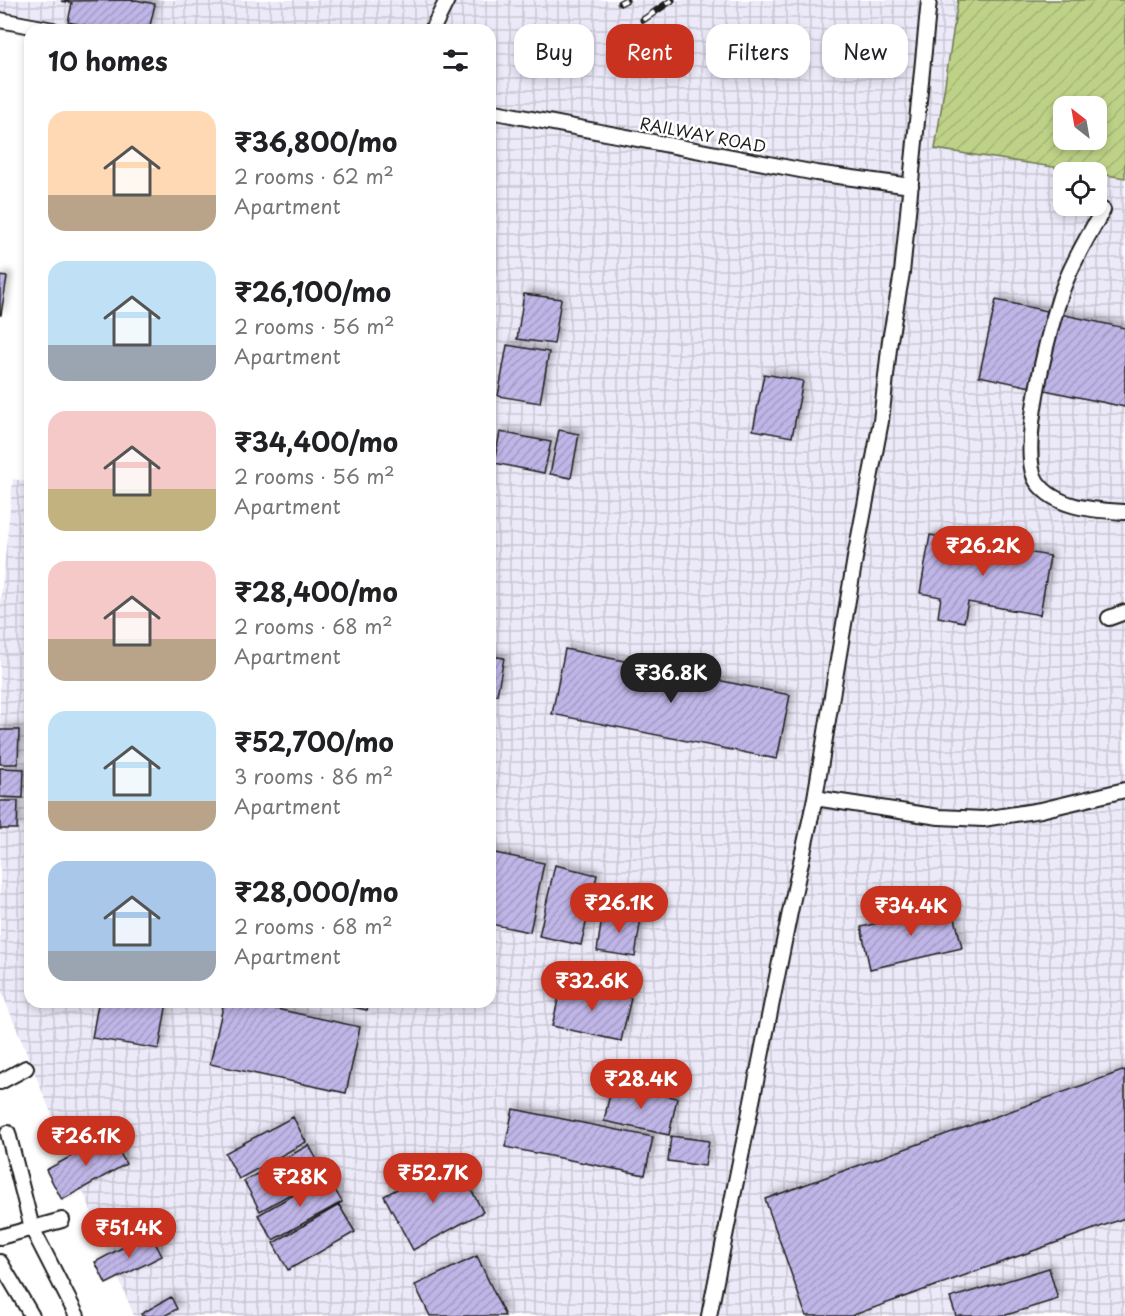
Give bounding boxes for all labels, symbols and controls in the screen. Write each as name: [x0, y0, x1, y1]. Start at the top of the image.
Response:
chip: Buy: [514, 24, 594, 78]
chip: Rent: [606, 24, 694, 78]
chip: Filters: [706, 24, 810, 78]
chip: New: [822, 24, 908, 78]
text: 10 homes: [48, 41, 168, 80]
icon: filters: [439, 44, 472, 77]
north arrow: [1053, 96, 1107, 150]
map controls: [1053, 96, 1107, 216]
street label: RAILWAY ROAD: [638, 110, 768, 158]
text: ₹36,800/mo: [234, 122, 397, 161]
icon: home: [96, 135, 168, 207]
text: 2 rooms · 62 m²: [234, 161, 394, 191]
button: locate: [1053, 162, 1107, 216]
text: Apartment: [234, 191, 341, 221]
text: ₹26,100/mo: [234, 272, 391, 311]
icon: home: [96, 285, 168, 357]
text: 2 rooms · 56 m²: [234, 311, 395, 341]
text: Apartment: [234, 341, 341, 371]
text: ₹34,400/mo: [234, 422, 398, 461]
icon: home: [96, 435, 168, 507]
text: 2 rooms · 56 m²: [234, 461, 395, 491]
text: Apartment: [234, 491, 341, 521]
pin: ₹26.2K: [934, 526, 1032, 577]
text: ₹26.2K: [945, 530, 1021, 560]
text: ₹28,400/mo: [234, 572, 398, 611]
icon: home: [96, 585, 168, 657]
text: 2 rooms · 68 m²: [234, 611, 393, 641]
text: Apartment: [234, 641, 341, 671]
pin: ₹36.8K: [622, 653, 720, 704]
text: ₹36.8K: [634, 657, 708, 687]
text: ₹52,700/mo: [234, 722, 394, 761]
icon: home: [96, 735, 168, 807]
text: 3 rooms · 86 m²: [234, 761, 393, 791]
text: Apartment: [234, 791, 341, 821]
text: ₹28,000/mo: [234, 872, 398, 911]
pin: ₹26.1K: [570, 883, 668, 934]
icon: home: [96, 885, 168, 957]
pin: ₹34.4K: [862, 886, 960, 937]
text: ₹26.1K: [584, 887, 654, 917]
text: ₹34.4K: [874, 890, 948, 920]
text: 2 rooms · 68 m²: [234, 911, 393, 941]
text: Apartment: [234, 941, 341, 971]
pin: ₹32.6K: [543, 961, 641, 1012]
text: ₹32.6K: [555, 965, 629, 995]
pin: ₹28.4K: [592, 1059, 690, 1110]
text: ₹28.4K: [604, 1063, 678, 1093]
pin: ₹26.1K: [37, 1116, 135, 1167]
text: ₹26.1K: [51, 1120, 121, 1150]
pin: ₹52.7K: [384, 1153, 482, 1204]
pin: ₹28K: [264, 1157, 336, 1208]
text: ₹52.7K: [397, 1157, 469, 1187]
text: ₹28K: [272, 1161, 328, 1191]
pin: ₹51.4K: [80, 1208, 178, 1259]
text: ₹51.4K: [95, 1212, 163, 1242]

